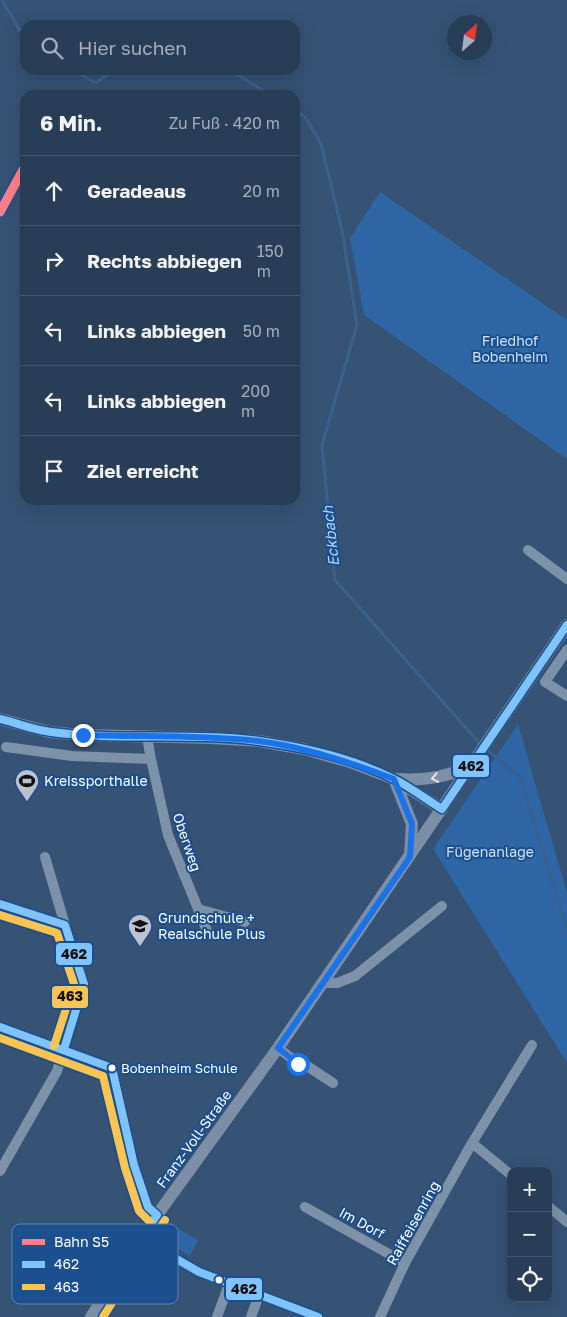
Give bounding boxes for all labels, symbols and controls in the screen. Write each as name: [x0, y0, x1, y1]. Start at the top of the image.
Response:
north arrow: [447, 15, 492, 60]
search box: [20, 20, 300, 75]
icon: search: [38, 34, 66, 62]
text: Hier suchen: [78, 36, 187, 59]
text: 6 Min.: [40, 110, 102, 136]
text: Zu Fuß · 420 m: [169, 113, 280, 133]
icon: ahead: [40, 177, 68, 205]
text: Geradeaus: [87, 179, 186, 202]
text: 20 m: [243, 181, 280, 201]
text: 150 m: [257, 241, 284, 281]
icon: right: [40, 247, 68, 275]
text: Rechts abbiegen: [87, 249, 242, 272]
icon: left: [40, 317, 68, 345]
text: Links abbiegen: [87, 319, 226, 342]
text: 50 m: [243, 321, 280, 341]
park label: Friedhof Bobenheim: [472, 332, 548, 365]
text: 200 m: [241, 381, 270, 421]
icon: left: [40, 387, 68, 415]
text: Links abbiegen: [87, 389, 226, 412]
icon: arrive: [40, 457, 68, 485]
text: Ziel erreicht: [87, 459, 199, 482]
water label: Eckbach: [318, 504, 342, 567]
route end: [72, 724, 95, 747]
line badge: 462: [452, 754, 490, 778]
text: 462: [458, 757, 485, 774]
sports icon: Kreissporthalle: [14, 768, 40, 802]
place label: Kreissporthalle: [44, 772, 148, 789]
one-way arrow: [431, 772, 439, 783]
street label: Oberweg: [170, 810, 205, 873]
park label: Fügenanlage: [446, 843, 534, 860]
place label: Grundschule + Realschule Plus: [158, 909, 266, 942]
school or university icon: Grundschule + Realschule Plus: [127, 913, 153, 947]
line badge: 462: [55, 942, 93, 966]
text: 462: [61, 945, 88, 962]
line badge: 463: [51, 985, 89, 1009]
text: 463: [57, 987, 83, 1004]
route start: [287, 1053, 310, 1076]
place label: Bobenheim Schule: [121, 1060, 238, 1076]
marker: Bobenheim Schule: [107, 1063, 117, 1073]
street label: Franz-Voll-Straße: [152, 1086, 235, 1191]
map controls: [507, 1167, 552, 1302]
button: +: [507, 1167, 552, 1212]
street label: Raiffeisenring: [382, 1178, 443, 1268]
street label: Im Dorf: [337, 1203, 388, 1242]
button: −: [507, 1212, 552, 1257]
legend: [12, 1224, 178, 1304]
text: Bahn S5: [54, 1233, 109, 1250]
text: 462: [54, 1255, 79, 1272]
button: locate: [507, 1257, 552, 1302]
unlabelled marker: [214, 1275, 224, 1285]
line badge: 462: [225, 1277, 263, 1301]
text: 463: [54, 1278, 79, 1295]
text: 462: [231, 1280, 258, 1297]

